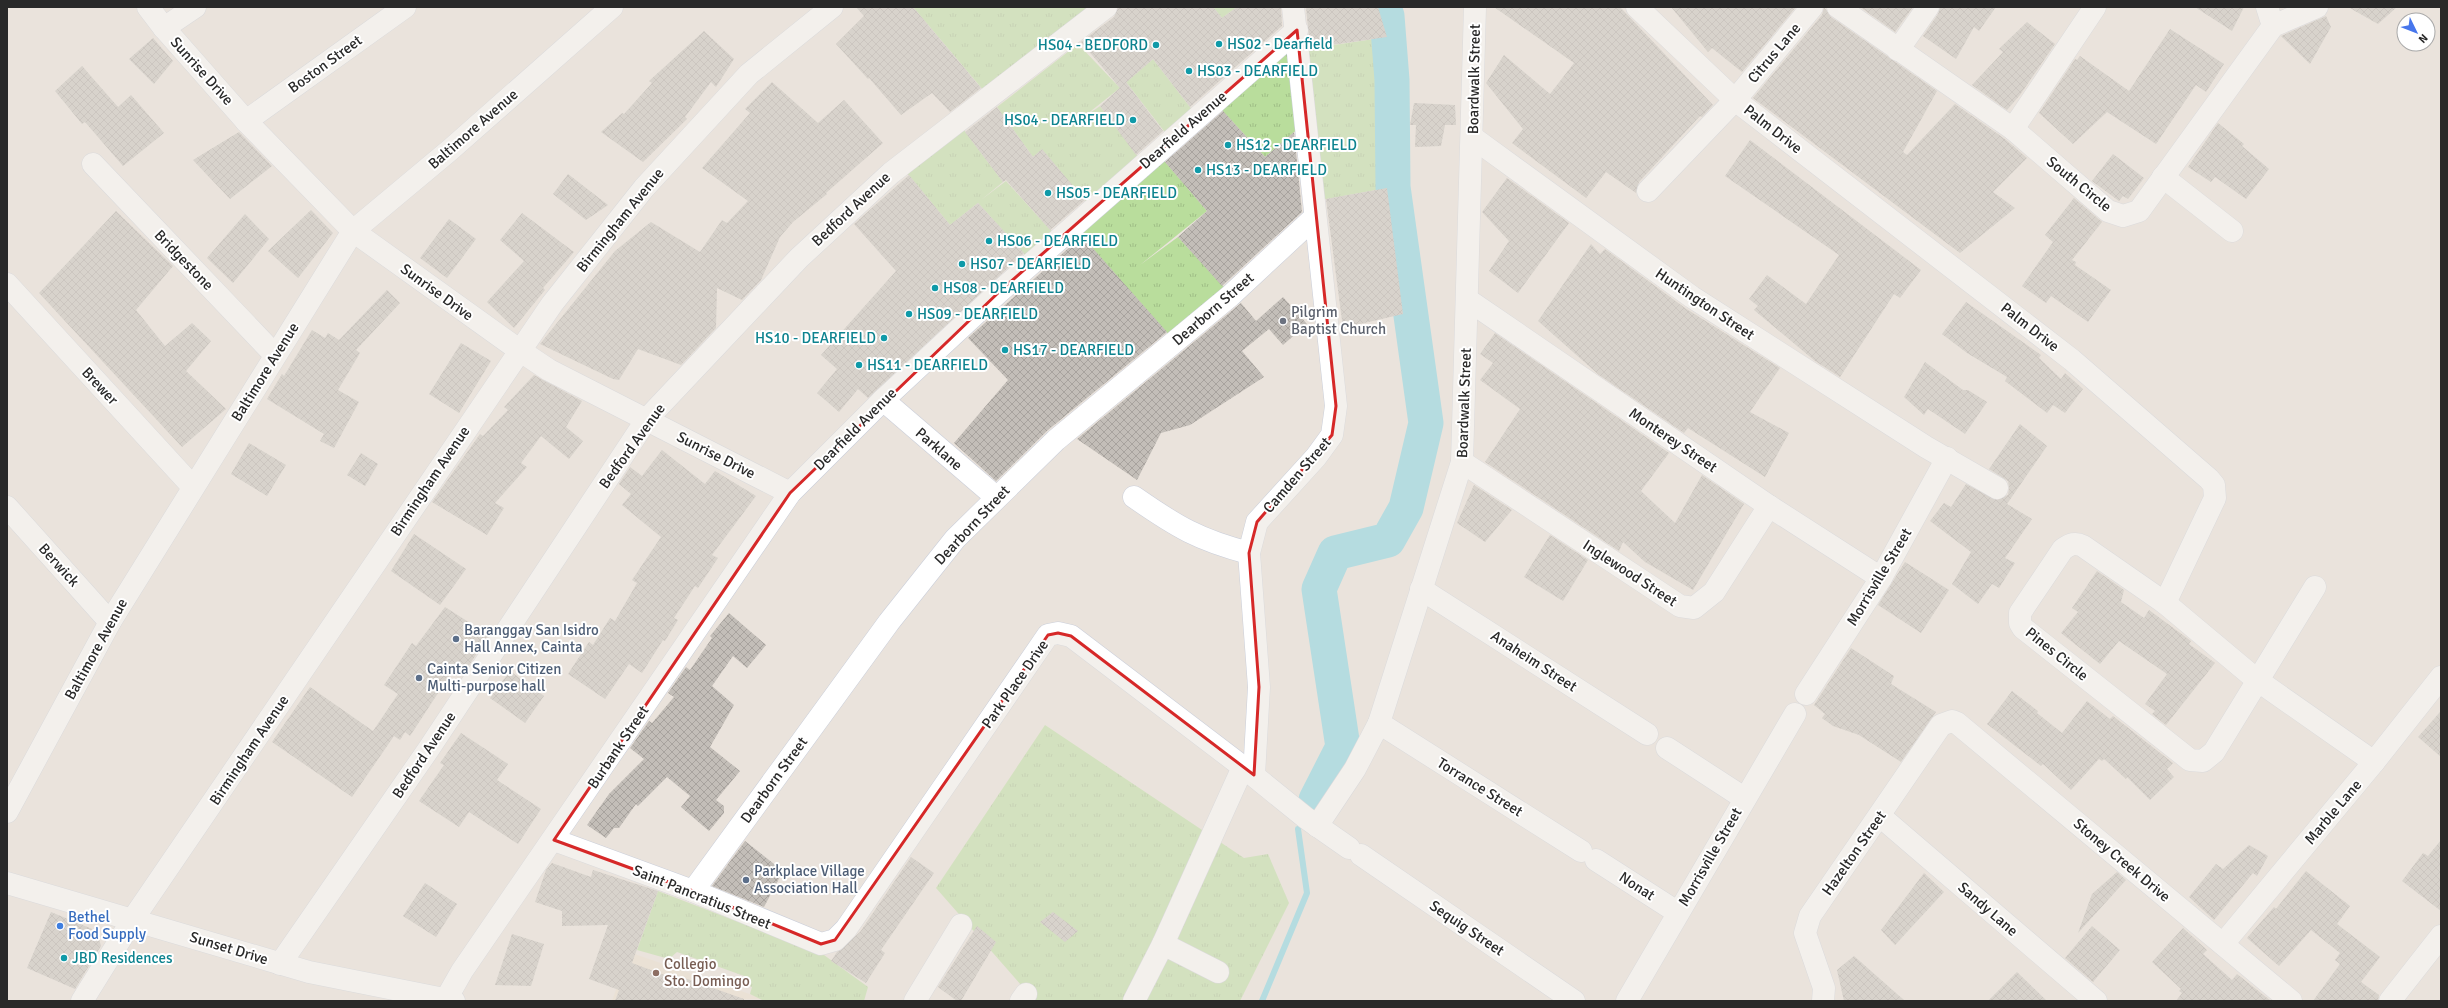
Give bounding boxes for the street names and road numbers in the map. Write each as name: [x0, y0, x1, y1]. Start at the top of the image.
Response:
street label: Citrus Lane: [1744, 19, 1804, 87]
street label: Boardwalk Street: [1464, 24, 1484, 134]
street label: Boston Street: [285, 31, 365, 97]
street label: Sunrise Drive: [167, 33, 237, 109]
street label: Baltimore Avenue: [424, 85, 522, 173]
street label: Dearfield Avenue: [1136, 87, 1230, 173]
street label: Palm Drive: [1740, 101, 1806, 157]
street label: South Circle: [2043, 152, 2115, 216]
street label: Birmingham Avenue: [572, 164, 668, 276]
street label: Bedford Avenue: [808, 168, 894, 250]
street label: Bridgestone: [151, 226, 217, 294]
street label: Sunrise Drive: [397, 260, 477, 324]
street label: Huntington Street: [1652, 264, 1758, 344]
street label: Dearborn Street: [1169, 269, 1257, 349]
street label: Palm Drive: [1997, 299, 2063, 355]
street label: Baltimore Avenue: [227, 319, 303, 425]
street label: Boardwalk Street: [1453, 348, 1475, 458]
street label: Brewer: [78, 363, 122, 409]
street label: Dearfield Avenue: [810, 384, 900, 474]
street label: Bedford Avenue: [595, 400, 669, 492]
street label: Monterey Street: [1625, 404, 1721, 476]
street label: Birmingham Avenue: [387, 423, 473, 539]
street label: Parklane: [912, 424, 966, 474]
street label: Sunrise Drive: [674, 428, 758, 482]
street label: Camden Street: [1259, 433, 1335, 517]
street label: Dearborn Street: [931, 482, 1013, 568]
street label: Morrisville Street: [1843, 525, 1915, 629]
street label: Inglewood Street: [1580, 536, 1680, 610]
street label: Berwick: [35, 540, 83, 591]
street label: Baltimore Avenue: [61, 595, 131, 703]
street label: Pines Circle: [2022, 623, 2092, 685]
street label: Anaheim Street: [1488, 626, 1580, 696]
street label: Park Place Drive: [978, 636, 1052, 732]
street label: Birmingham Avenue: [206, 692, 292, 808]
street label: Burbank Street: [584, 702, 652, 792]
street label: Bedford Avenue: [388, 708, 460, 802]
street label: Dearborn Street: [737, 733, 811, 827]
street label: Torrance Street: [1434, 754, 1526, 820]
street label: Marble Lane: [2301, 776, 2365, 848]
street label: Morrisville Street: [1674, 804, 1746, 910]
street label: Hazelton Street: [1818, 807, 1890, 899]
street label: Stoney Creek Drive: [2070, 814, 2174, 906]
street label: Saint Pancratius Street: [630, 861, 774, 933]
street label: Nonat: [1616, 868, 1658, 904]
street label: Sandy Lane: [1954, 878, 2022, 940]
street label: Sequig Street: [1426, 896, 1508, 960]
street label: Sunset Drive: [188, 928, 270, 968]

